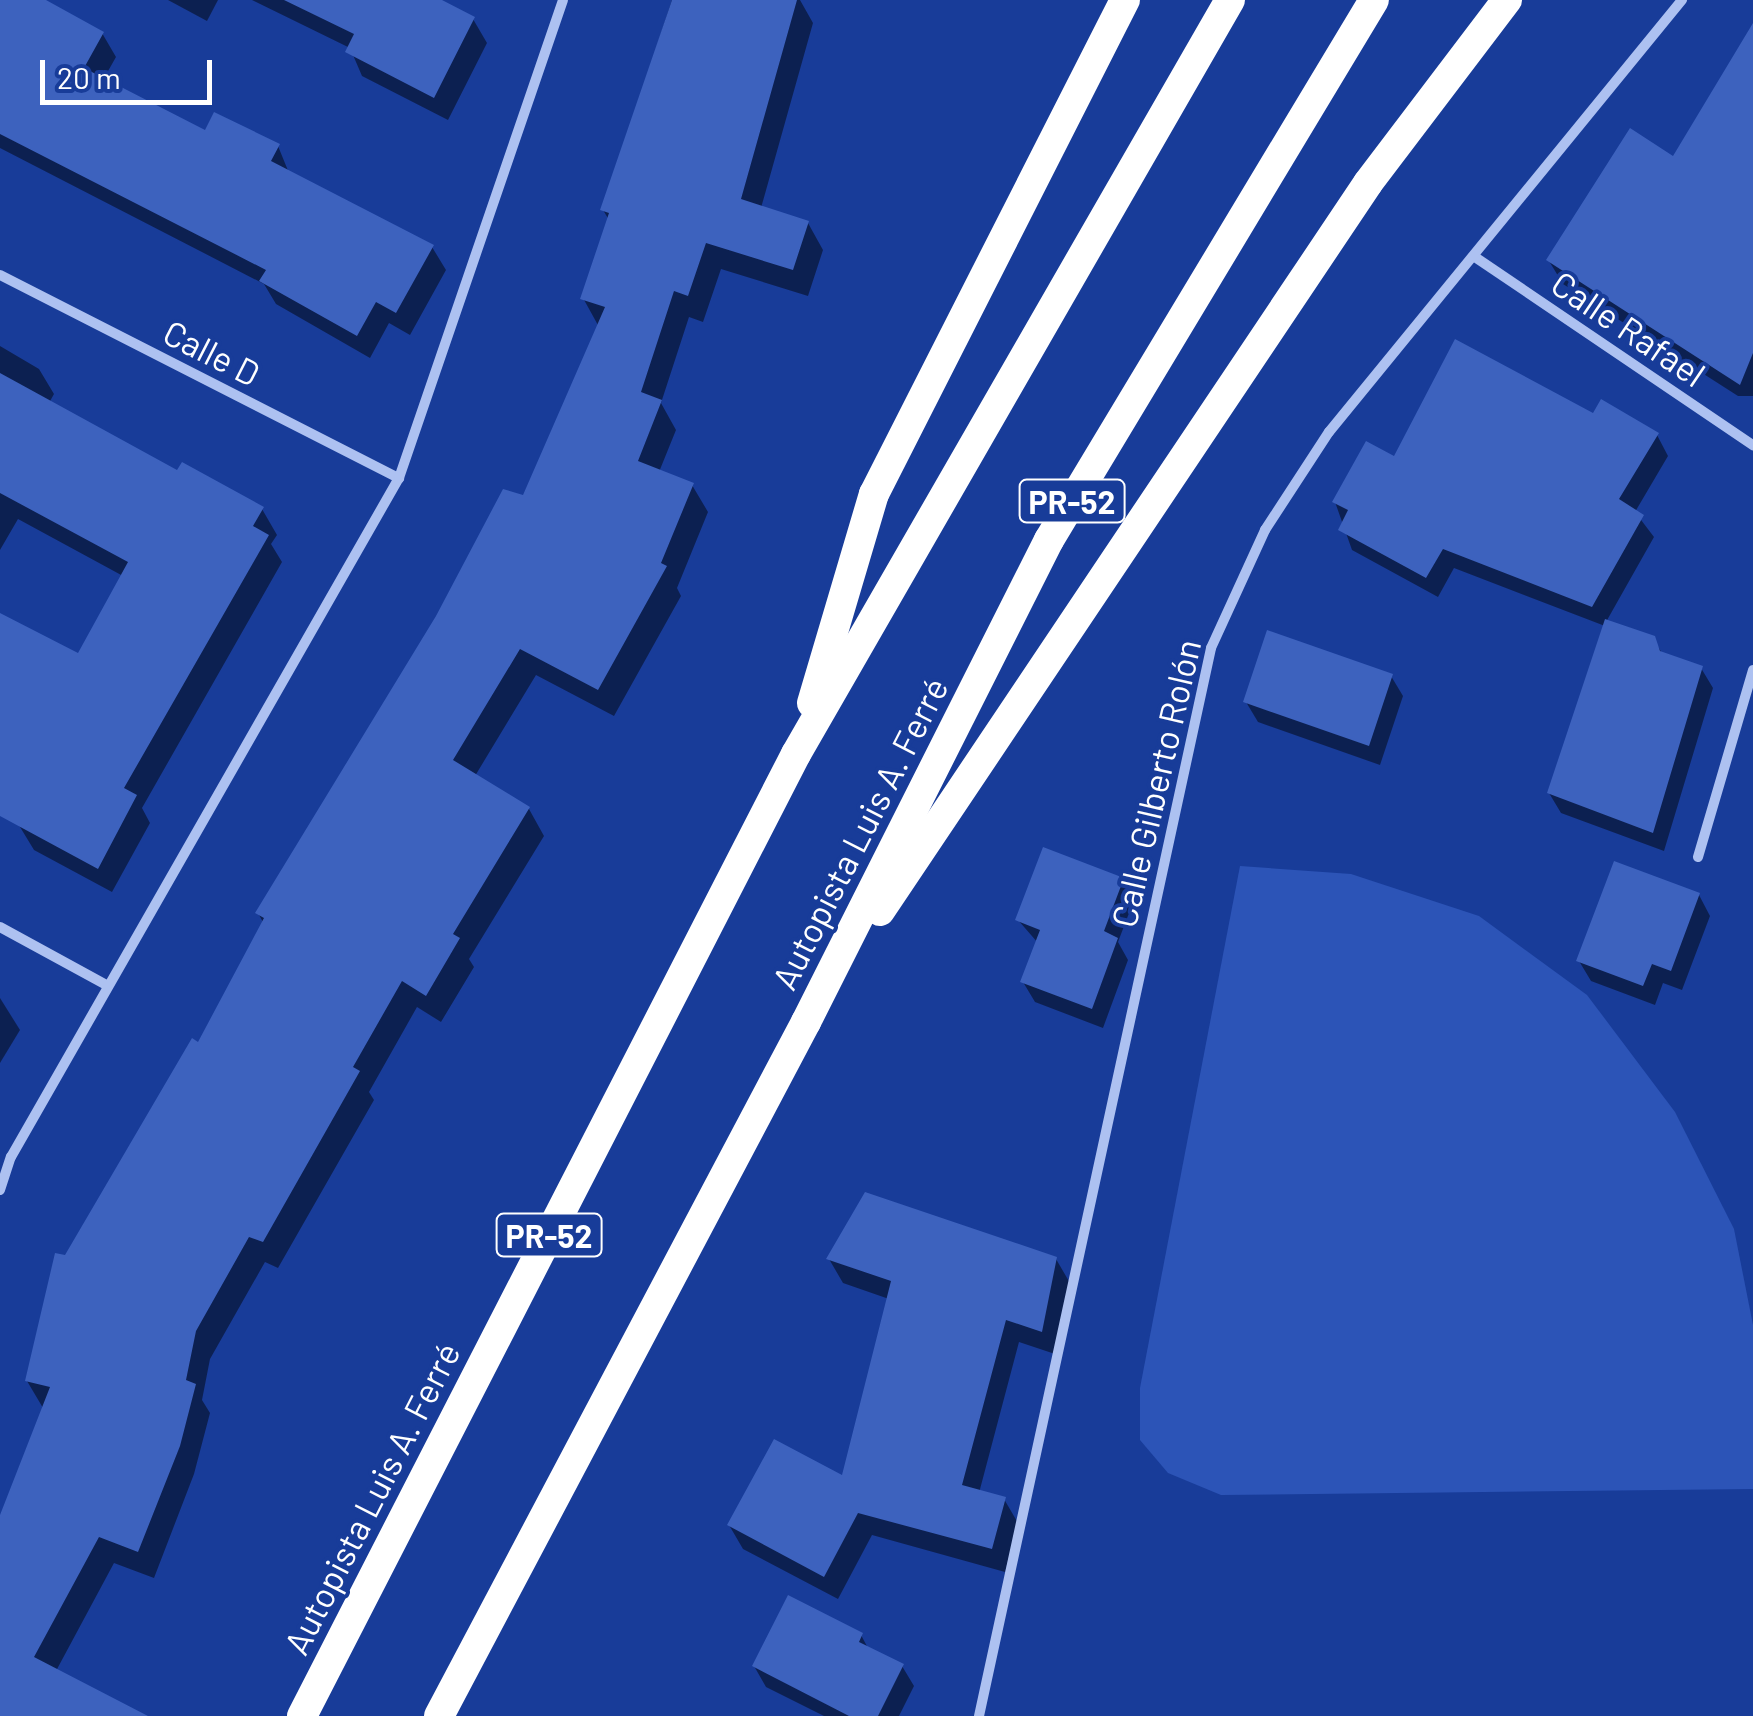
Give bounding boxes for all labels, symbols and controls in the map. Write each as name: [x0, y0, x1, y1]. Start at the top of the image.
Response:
scale bar: [45, 40, 218, 102]
text: 20 m: [57, 59, 121, 95]
street label: Calle Rafael: [1544, 261, 1714, 395]
street label: Calle D: [157, 310, 267, 394]
road number: PR-52: [1017, 474, 1127, 528]
street label: Calle Gilberto Rolón: [1101, 635, 1209, 931]
street label: Autopista Luis A. Ferré: [762, 670, 956, 996]
road number: PR-52: [494, 1208, 604, 1262]
street label: Autopista Luis A. Ferré: [274, 1335, 468, 1661]

